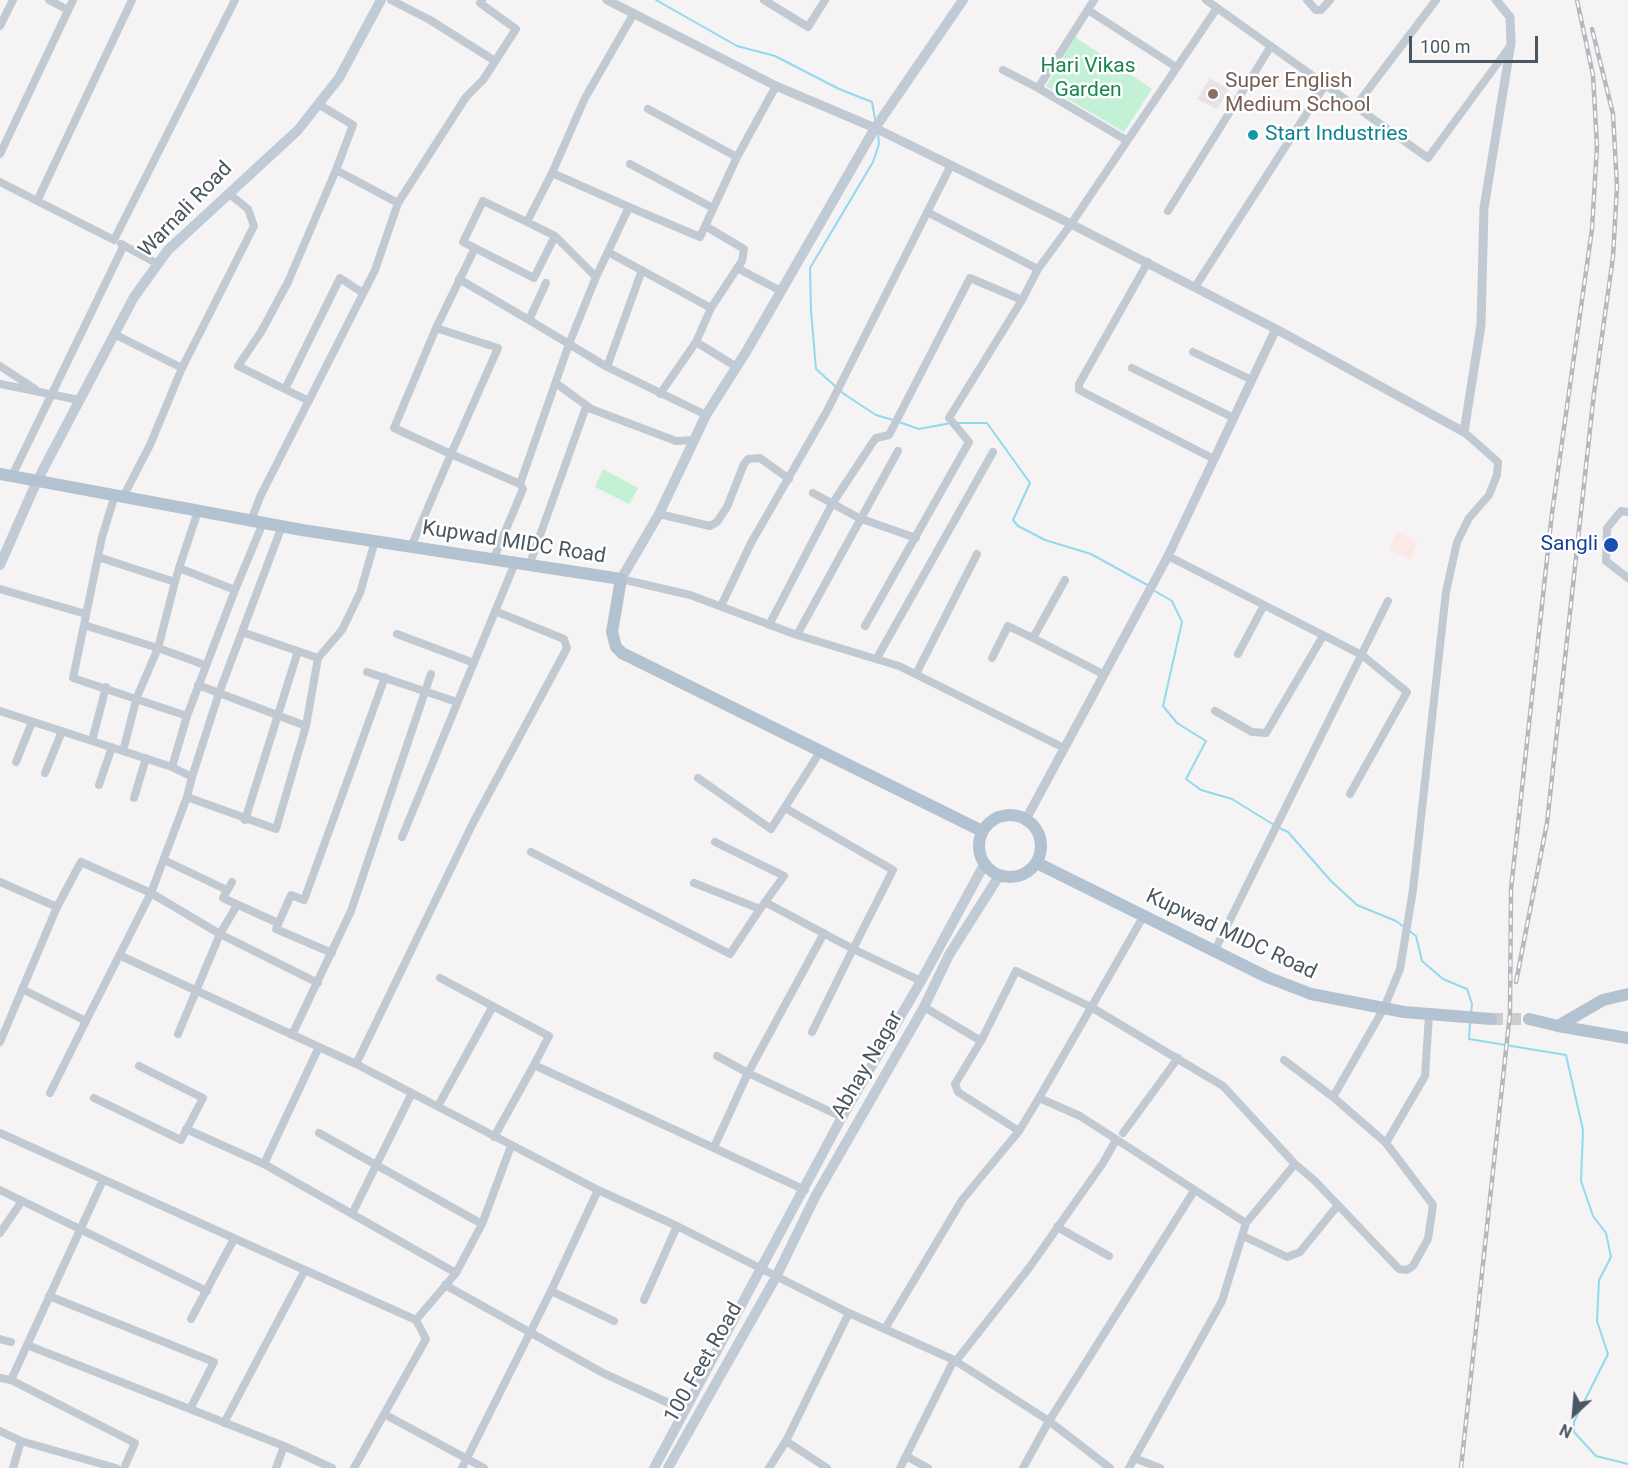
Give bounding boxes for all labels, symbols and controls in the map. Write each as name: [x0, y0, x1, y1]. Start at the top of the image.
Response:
scale bar: [1412, 24, 1541, 62]
text: 100 m: [1420, 36, 1471, 57]
park label: Hari Vikas Garden: [1040, 54, 1136, 104]
place label: Super English Medium School: [1225, 69, 1371, 119]
marker: Super English Medium School: [1206, 87, 1220, 101]
place label: Start Industries: [1265, 122, 1408, 148]
marker: Start Industries: [1246, 128, 1260, 142]
street label: Warnali Road: [134, 157, 238, 263]
street label: Kupwad MIDC Road: [420, 516, 608, 570]
place label: Sangli: [1541, 532, 1598, 558]
marker: Sangli: [1602, 536, 1620, 554]
street label: Kupwad MIDC Road: [1142, 884, 1320, 986]
street label: Abhay Nagar: [827, 1007, 909, 1123]
street label: 100 Feet Road: [659, 1298, 749, 1428]
north arrow: [1544, 1384, 1604, 1444]
text: N: [1557, 1420, 1575, 1442]

